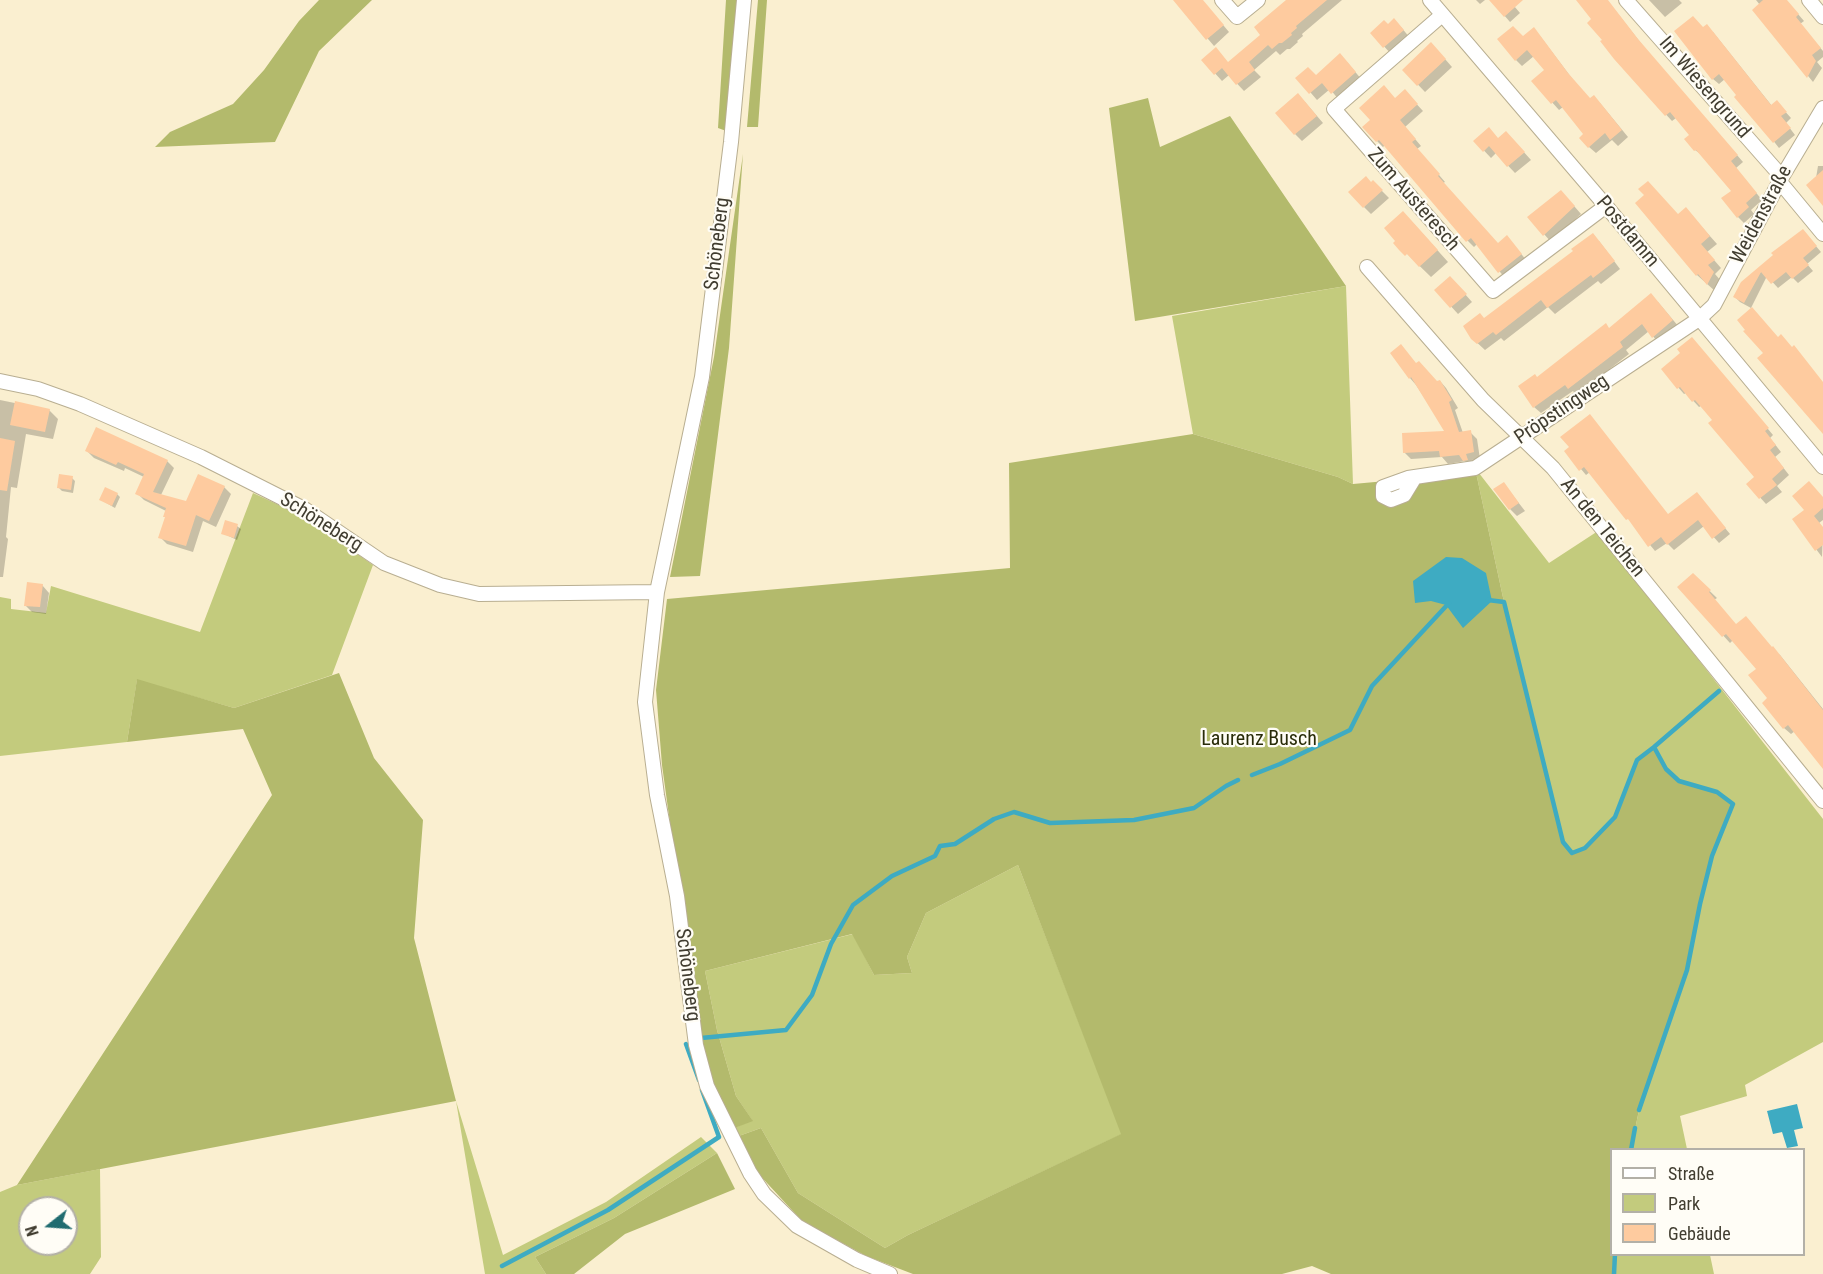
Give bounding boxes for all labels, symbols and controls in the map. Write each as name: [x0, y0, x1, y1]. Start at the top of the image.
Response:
street label: Im Wiesengrund: [1653, 32, 1755, 144]
street label: Zum Austeresch: [1362, 144, 1464, 256]
street label: Weidenstraße: [1726, 162, 1798, 268]
street label: Postdamm: [1590, 191, 1664, 273]
street label: Schöneberg: [700, 196, 736, 292]
street label: Pröpstingweg: [1510, 370, 1614, 450]
street label: An den Teichen: [1555, 474, 1649, 582]
street label: Schöneberg: [275, 488, 367, 558]
park label: Laurenz Busch: [1201, 728, 1317, 752]
street label: Schöneberg: [669, 927, 705, 1023]
legend: [1610, 1148, 1805, 1256]
text: Straße: [1668, 1163, 1714, 1184]
text: Park: [1668, 1193, 1700, 1214]
north arrow: [18, 1196, 78, 1256]
text: N: [22, 1223, 43, 1238]
text: Gebäude: [1668, 1223, 1731, 1244]

